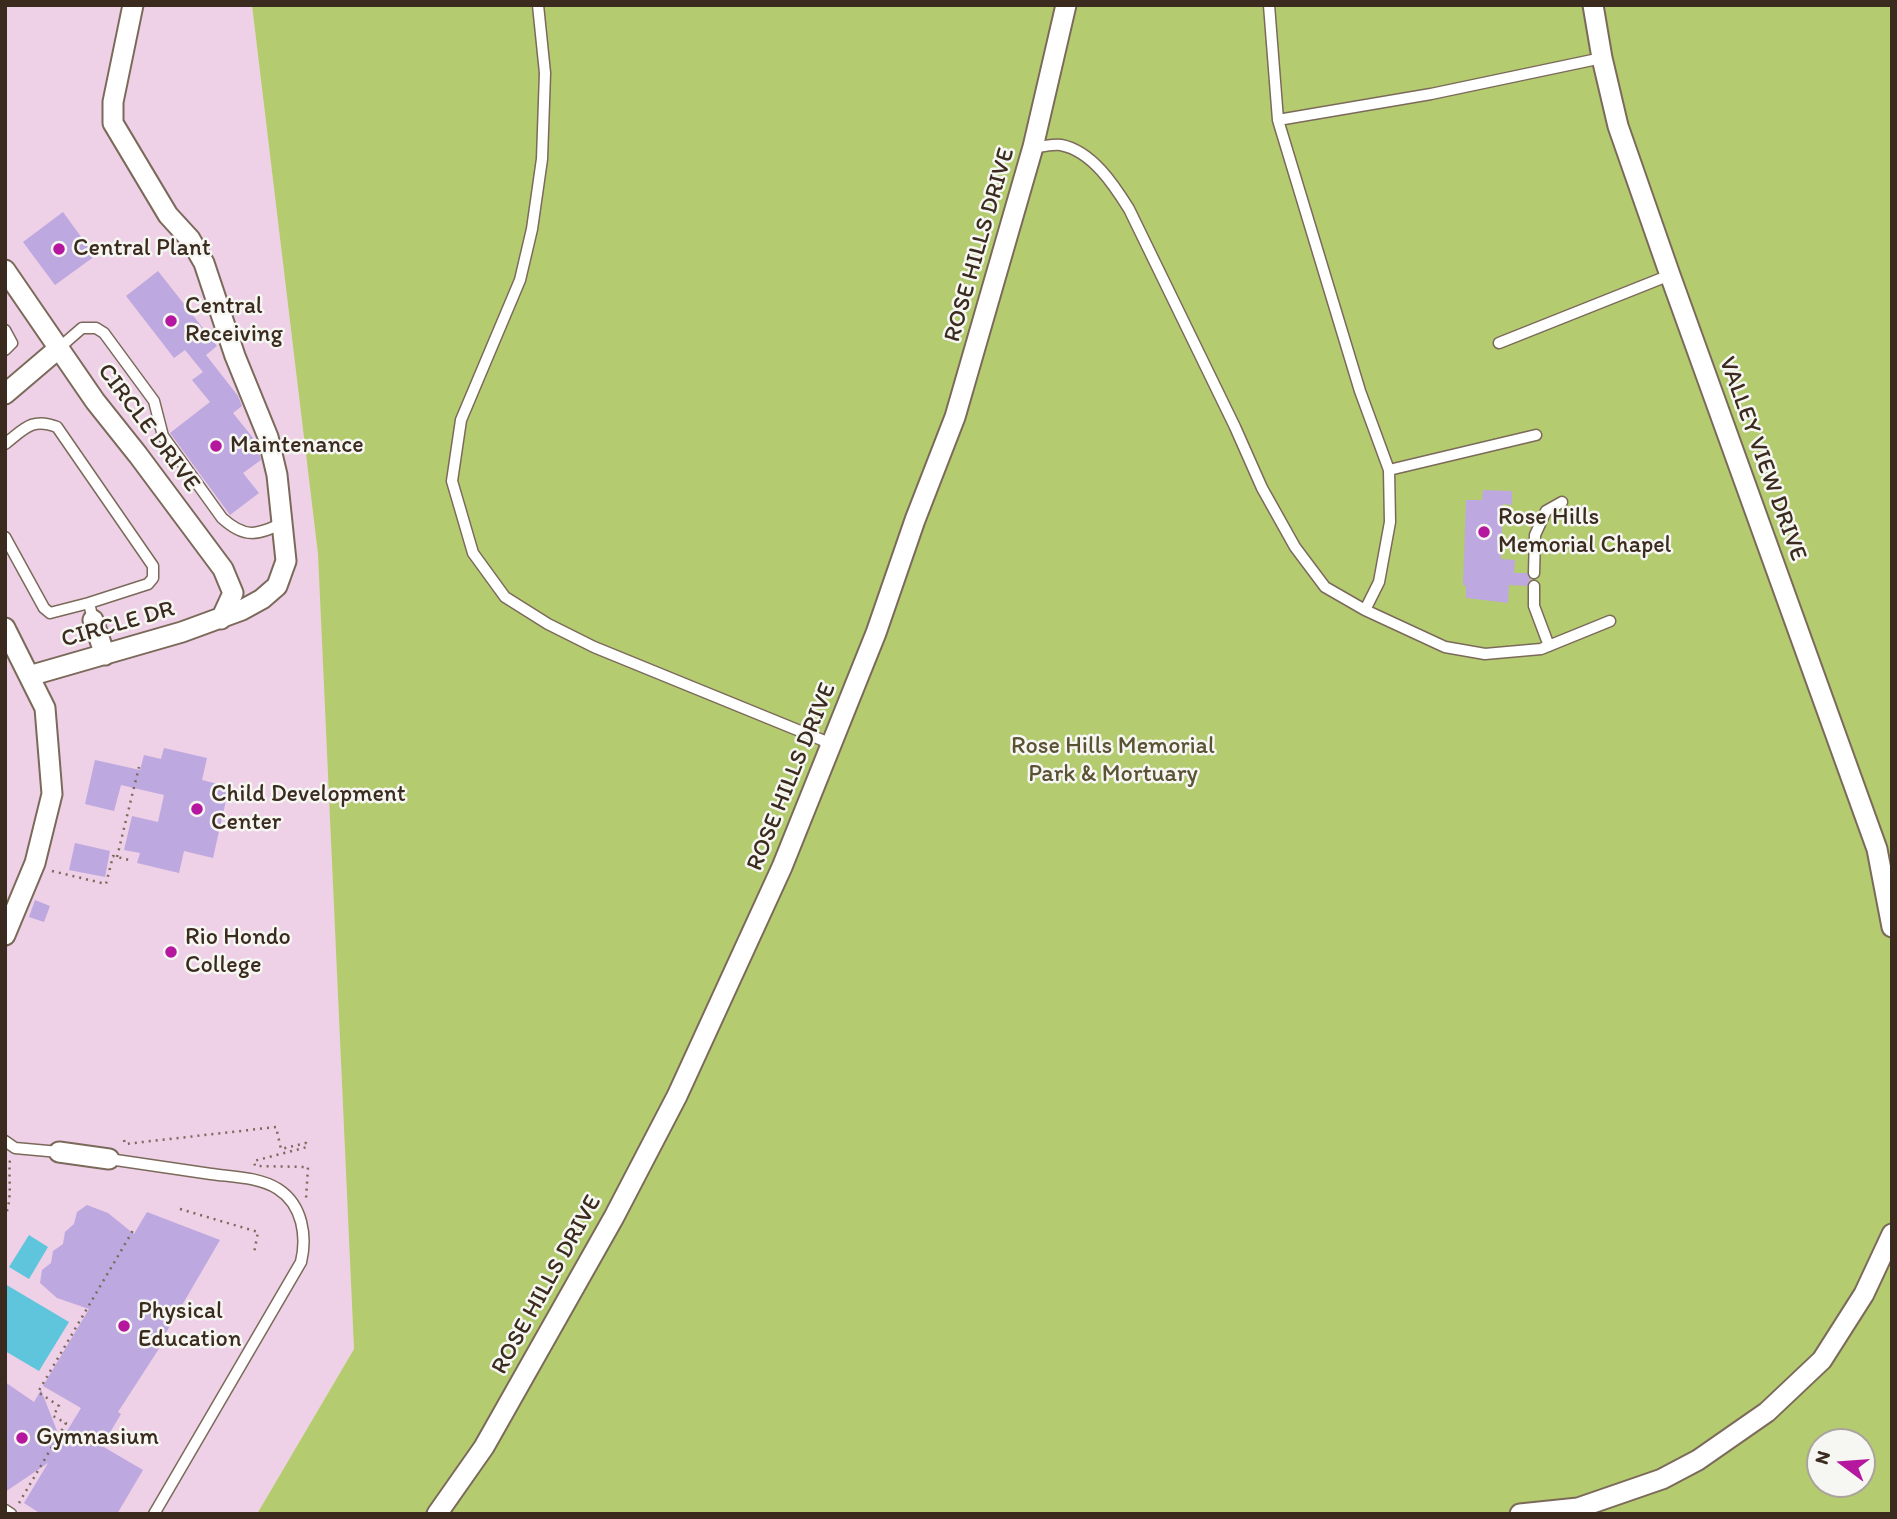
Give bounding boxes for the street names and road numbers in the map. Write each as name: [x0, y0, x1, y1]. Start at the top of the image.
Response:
street label: ROSE HILLS DRIVE: [939, 145, 1021, 345]
street label: VALLEY VIEW DRIVE: [1712, 353, 1812, 565]
street label: CIRCLE DRIVE: [90, 358, 206, 498]
street label: CIRCLE DR: [58, 595, 178, 655]
street label: ROSE HILLS DRIVE: [741, 679, 843, 875]
street label: ROSE HILLS DRIVE: [486, 1190, 608, 1380]

